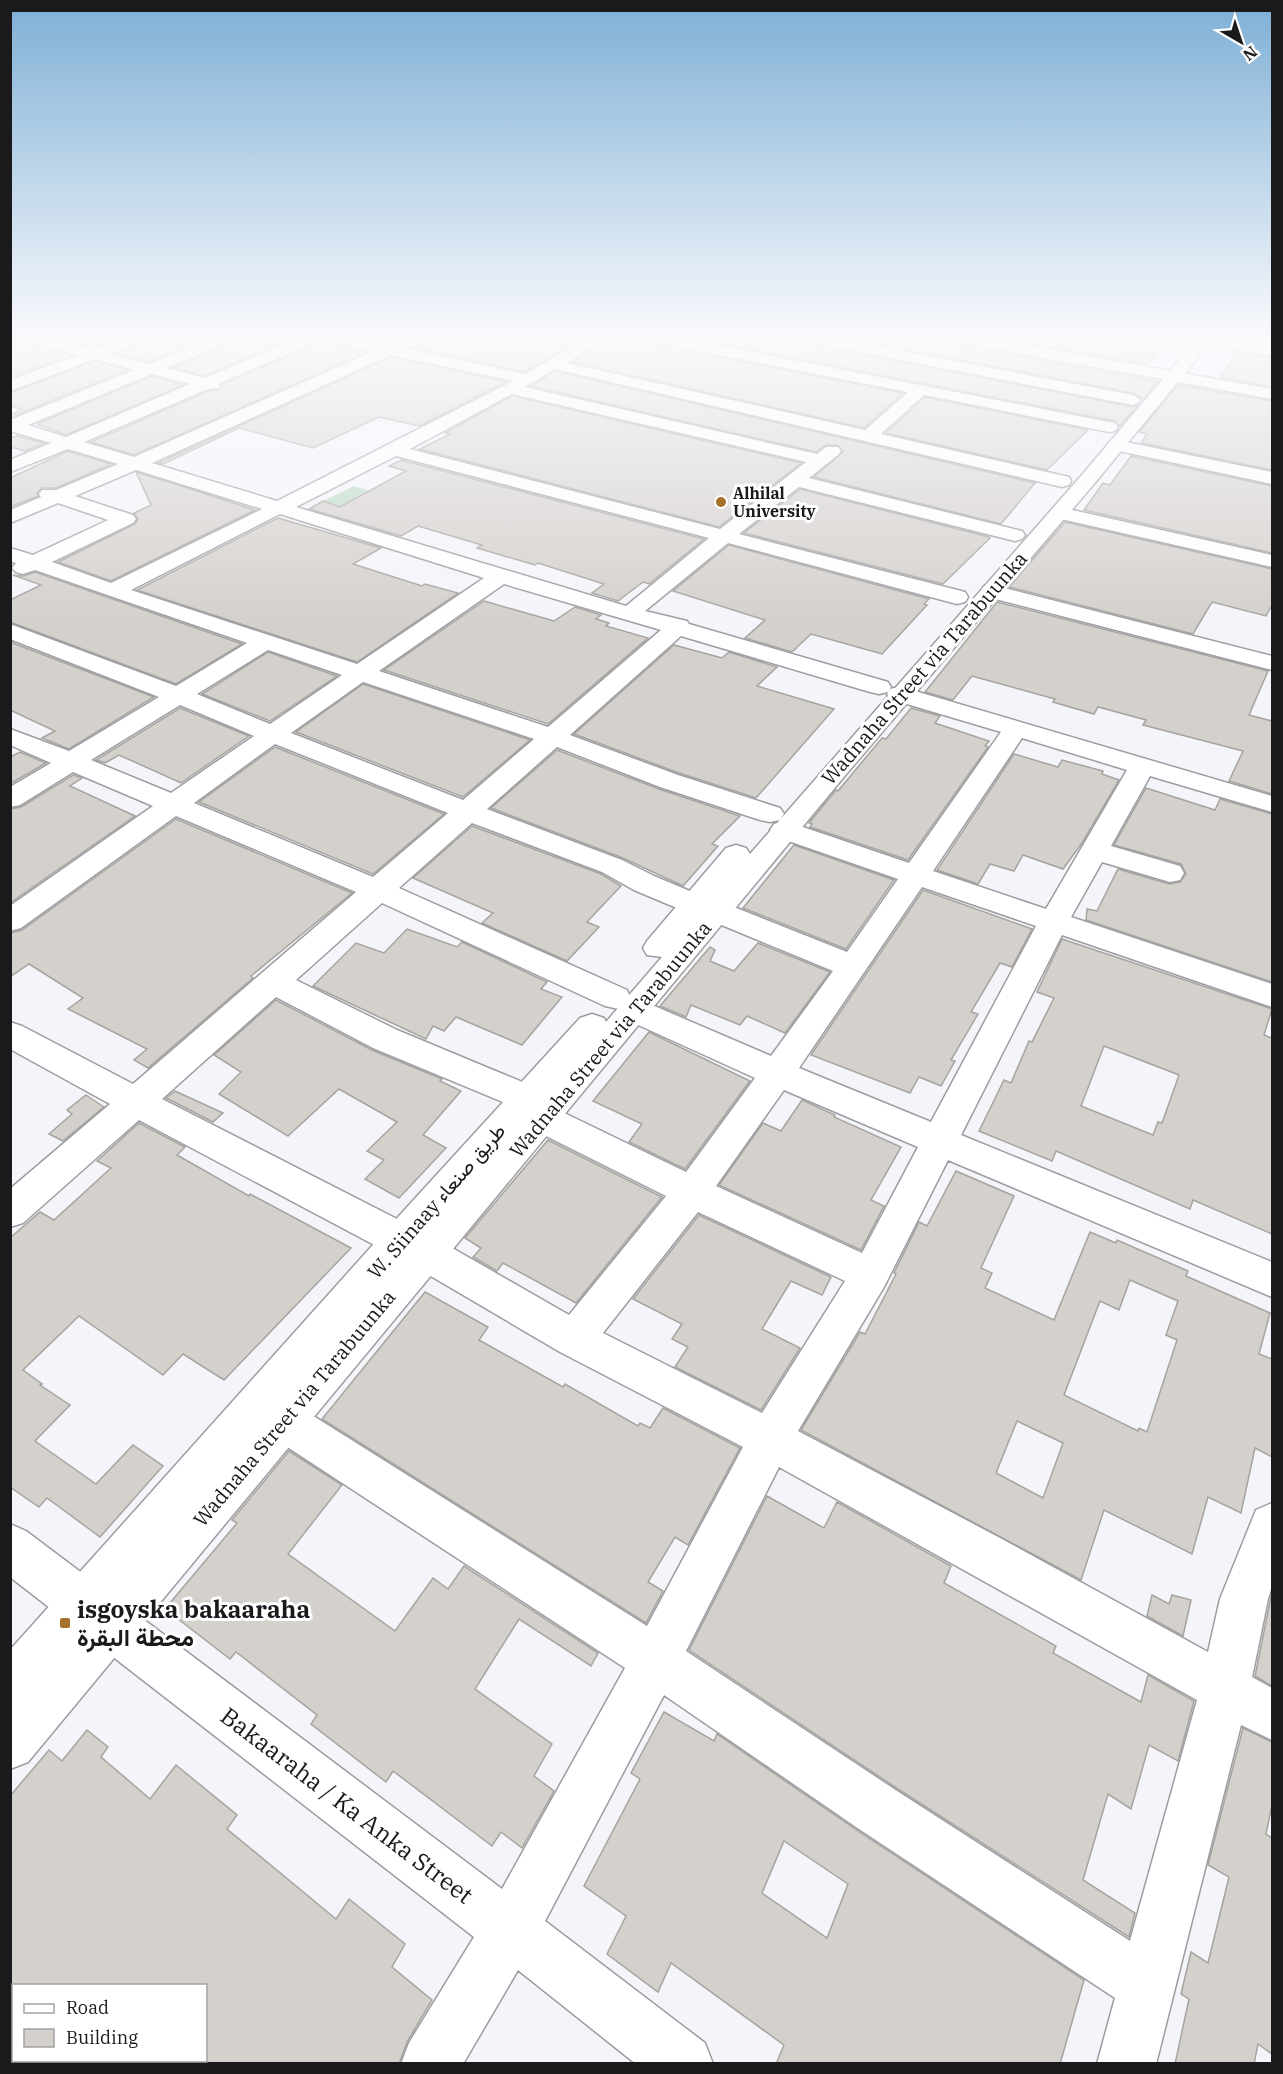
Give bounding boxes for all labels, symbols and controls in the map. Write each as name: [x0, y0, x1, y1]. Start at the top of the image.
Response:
north arrow: [1211, 12, 1271, 72]
text: N: [1239, 42, 1262, 65]
place label: Alhilal University: [733, 483, 817, 521]
marker: Alhilal University: [714, 495, 728, 509]
street label: Wadnaha Street via Tarabuunka: [815, 545, 1033, 791]
street label: Wadnaha Street via Tarabuunka: [503, 915, 717, 1163]
street label: W. Siinaay طريق صنعاء: [361, 1118, 511, 1284]
street label: Wadnaha Street via Tarabuunka: [187, 1284, 401, 1532]
place label: isgoyska bakaaraha محطة البقرة: [77, 1593, 310, 1653]
marker: isgoyska bakaaraha محطة البقرة: [58, 1616, 72, 1630]
street label: Bakaaraha / Ka Anka Street: [214, 1699, 480, 1911]
legend: [12, 1984, 207, 2062]
text: Road: [66, 1996, 109, 2019]
text: Building: [66, 2026, 138, 2049]

